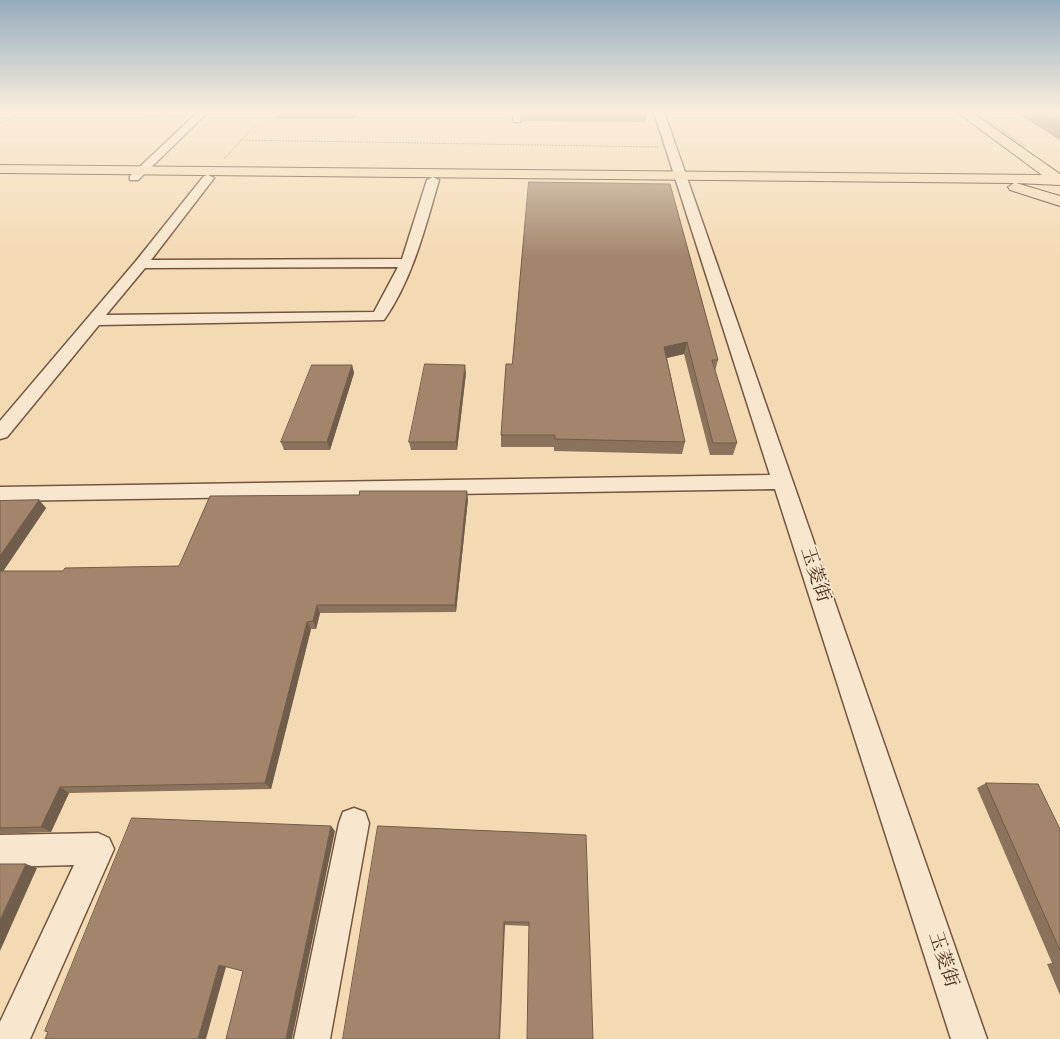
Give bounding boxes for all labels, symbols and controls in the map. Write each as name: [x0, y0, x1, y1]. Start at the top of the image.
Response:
street label: 玉菱街: [794, 544, 834, 606]
street label: 玉菱街: [922, 929, 962, 991]

